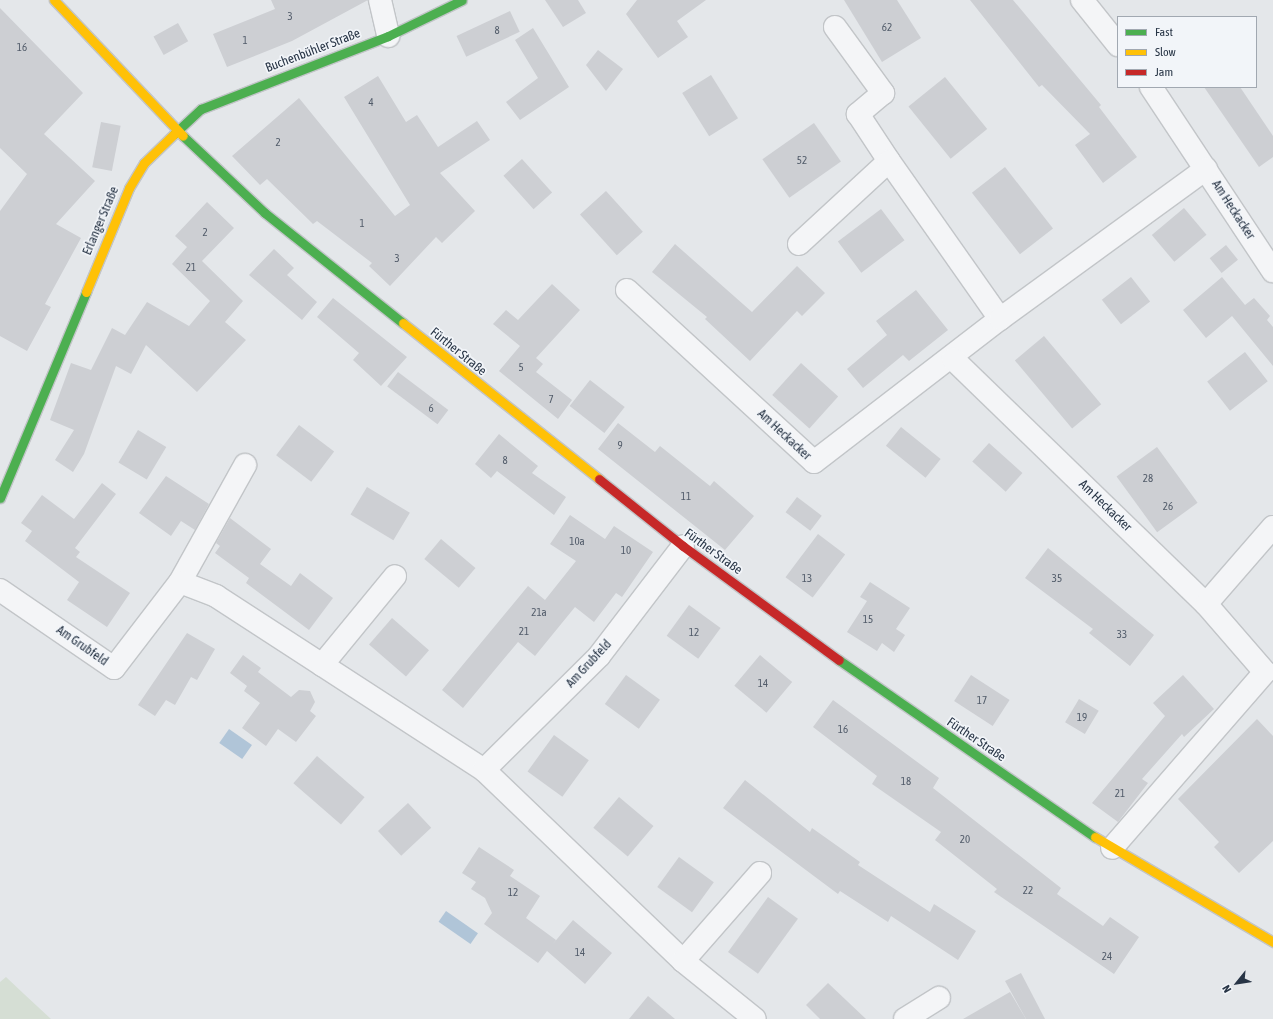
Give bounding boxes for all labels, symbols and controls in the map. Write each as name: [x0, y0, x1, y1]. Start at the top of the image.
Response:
house number: 3: [287, 9, 293, 23]
legend: [1117, 16, 1257, 88]
house number: 62: [882, 20, 892, 34]
house number: 8: [494, 23, 500, 37]
text: Fast: [1155, 25, 1173, 39]
street label: Buchenbühler Straße: [263, 26, 363, 76]
house number: 1: [242, 33, 248, 47]
house number: 16: [17, 40, 27, 54]
text: Slow: [1155, 45, 1176, 59]
text: Jam: [1155, 65, 1173, 79]
house number: 4: [368, 95, 374, 109]
house number: 2: [275, 135, 281, 149]
house number: 52: [797, 153, 807, 167]
street label: Am Heckacker: [1208, 177, 1258, 243]
street label: Erlanger Straße: [80, 184, 122, 258]
house number: 1: [359, 216, 365, 230]
house number: 2: [202, 225, 208, 239]
house number: 3: [394, 251, 400, 265]
house number: 21: [186, 260, 196, 274]
street label: Fürther Straße: [427, 325, 489, 379]
house number: 5: [518, 360, 524, 374]
house number: 7: [548, 392, 554, 406]
house number: 6: [428, 401, 434, 415]
street label: Am Heckacker: [754, 406, 814, 464]
house number: 9: [617, 438, 623, 452]
house number: 8: [502, 453, 508, 467]
house number: 28: [1143, 471, 1153, 485]
street label: Am Heckacker: [1075, 477, 1135, 535]
house number: 11: [681, 489, 691, 503]
house number: 26: [1163, 499, 1173, 513]
street label: Fürther Straße: [681, 526, 745, 578]
house number: 10a: [569, 534, 585, 548]
house number: 10: [621, 543, 631, 557]
house number: 13: [802, 571, 812, 585]
house number: 35: [1052, 571, 1062, 585]
house number: 21a: [531, 605, 547, 619]
house number: 15: [863, 612, 873, 626]
street label: Am Grubfeld: [53, 623, 111, 669]
house number: 21: [519, 624, 529, 638]
house number: 12: [689, 625, 699, 639]
house number: 33: [1117, 627, 1127, 641]
street label: Am Grubfeld: [563, 637, 615, 691]
house number: 14: [758, 676, 768, 690]
house number: 17: [977, 693, 987, 707]
house number: 19: [1077, 710, 1087, 724]
street label: Fürther Straße: [944, 715, 1008, 765]
house number: 16: [838, 722, 848, 736]
house number: 18: [901, 774, 911, 788]
house number: 21: [1115, 786, 1125, 800]
house number: 20: [960, 832, 970, 846]
house number: 22: [1023, 883, 1033, 897]
house number: 12: [508, 885, 518, 899]
house number: 14: [575, 945, 585, 959]
house number: 24: [1102, 949, 1112, 963]
north arrow: [1217, 963, 1257, 1003]
text: N: [1220, 983, 1233, 995]

